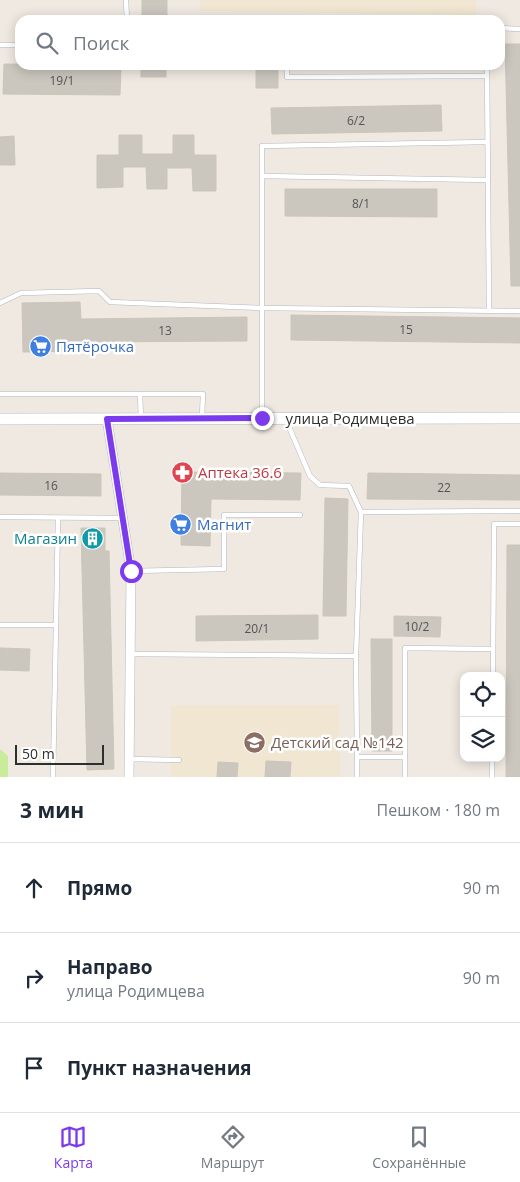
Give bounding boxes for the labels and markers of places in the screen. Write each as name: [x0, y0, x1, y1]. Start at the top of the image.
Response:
supermarket icon: Пятёрочка: [28, 334, 52, 358]
place label: Пятёрочка: [56, 336, 134, 356]
pharmacy icon: Аптека 36.6: [170, 460, 194, 484]
place label: Аптека 36.6: [198, 462, 282, 482]
supermarket icon: Магнит: [169, 512, 193, 536]
place label: Магнит: [197, 514, 251, 534]
building icon: Магазин: [81, 526, 105, 550]
place label: Магазин: [14, 528, 77, 548]
school or university icon: Детский сад №142: [243, 730, 267, 754]
place label: Детский сад №142: [271, 732, 404, 752]

